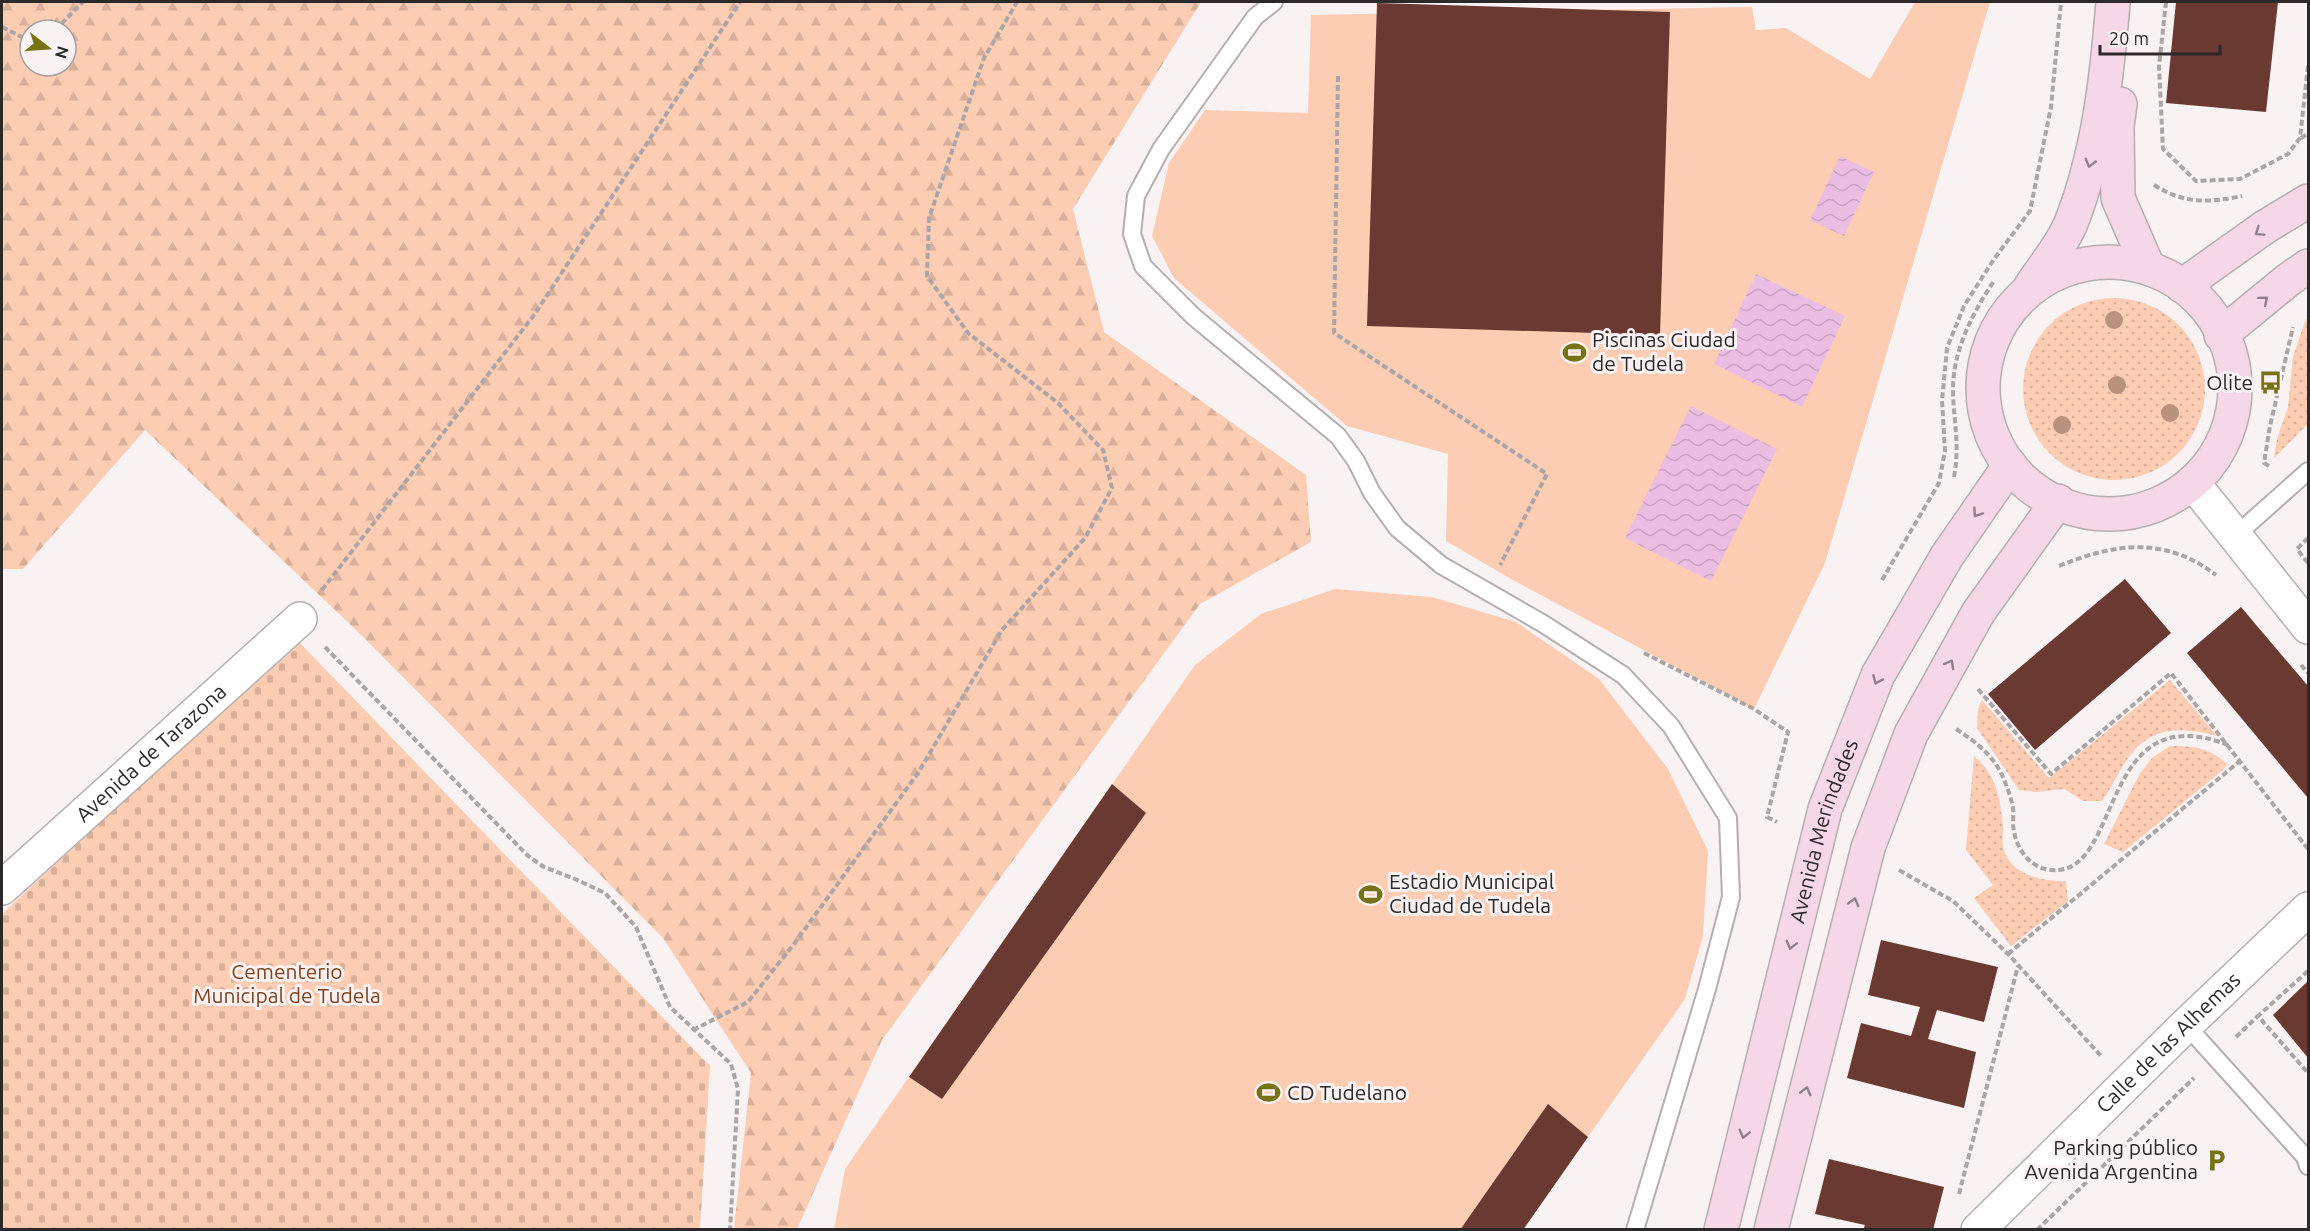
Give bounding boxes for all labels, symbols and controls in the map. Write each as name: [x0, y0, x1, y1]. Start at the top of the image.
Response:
north arrow: [18, 18, 78, 78]
scale bar: [2100, 18, 2220, 56]
text: 20 m: [2109, 28, 2149, 48]
text: N: [52, 44, 73, 61]
one-way arrow: [2084, 158, 2097, 168]
one-way arrow: [2254, 225, 2265, 236]
one-way arrow: [2257, 296, 2268, 307]
place label: Piscinas Ciudad de Tudela: [1592, 327, 1736, 375]
sports icon: Piscinas Ciudad de Tudela: [1561, 339, 1587, 365]
place label: Olite: [2206, 370, 2253, 394]
bus stop icon: Olite: [2258, 370, 2284, 396]
one-way arrow: [1973, 507, 1984, 518]
one-way arrow: [1943, 660, 1954, 670]
one-way arrow: [1872, 674, 1884, 685]
street label: Avenida de Tarazona: [71, 679, 231, 826]
street label: Avenida Merindades: [1784, 735, 1862, 925]
place label: Estadio Municipal Ciudad de Tudela: [1389, 869, 1554, 917]
sports icon: Estadio Municipal Ciudad de Tudela: [1358, 881, 1384, 907]
one-way arrow: [1847, 897, 1859, 908]
one-way arrow: [1786, 940, 1799, 950]
park label: Cementerio Municipal de Tudela: [193, 959, 381, 1007]
street label: Calle de las Alhemas: [2091, 967, 2245, 1117]
sports icon: CD Tudelano: [1256, 1080, 1282, 1106]
place label: CD Tudelano: [1287, 1080, 1407, 1104]
one-way arrow: [1798, 1086, 1811, 1096]
one-way arrow: [1739, 1129, 1752, 1139]
place label: Parking público Avenida Argentina: [2024, 1135, 2198, 1183]
parking icon: Parking público Avenida Argentina: [2203, 1147, 2229, 1173]

